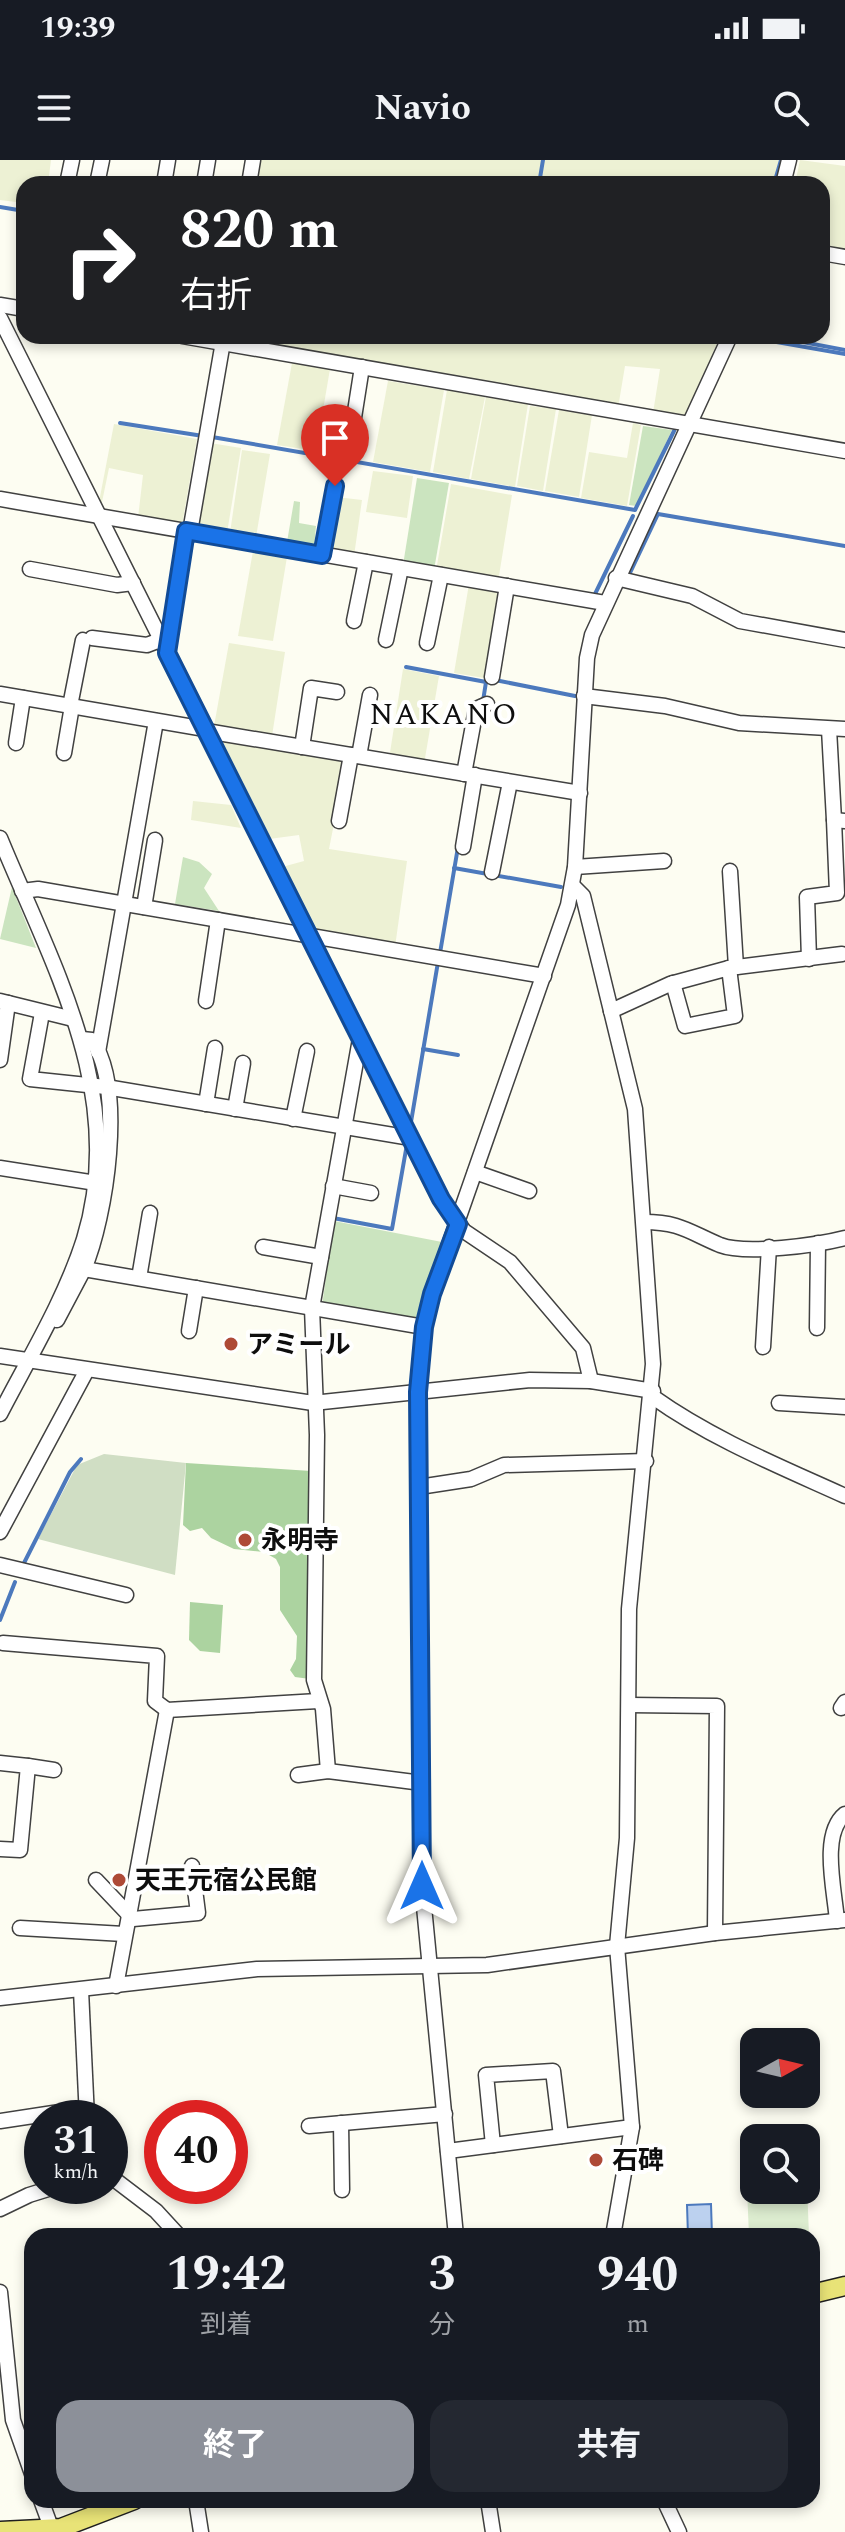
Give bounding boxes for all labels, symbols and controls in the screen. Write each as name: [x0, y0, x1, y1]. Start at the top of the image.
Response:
text: 19:39: [40, 5, 115, 51]
text: Navio: [374, 81, 471, 136]
icon: menu: [32, 86, 76, 130]
icon: search: [769, 86, 813, 130]
text: 820 m: [180, 188, 339, 273]
icon: right: [48, 208, 152, 312]
text: 右折: [180, 269, 252, 324]
pin: [301, 404, 369, 486]
icon: arrive: [313, 416, 357, 460]
district label: NAKANO: [370, 692, 518, 738]
place label: アミール: [247, 1325, 350, 1365]
marker: アミール: [222, 1335, 240, 1353]
place label: 永明寺: [261, 1521, 339, 1561]
marker: 永明寺: [236, 1531, 254, 1549]
position arrow: [380, 1844, 464, 1928]
place label: 天王元宿公民館: [135, 1861, 317, 1901]
marker: 天王元宿公民館: [110, 1871, 128, 1889]
north arrow: [740, 2028, 820, 2108]
map controls: [740, 2028, 820, 2204]
speed limit sign: 40: [144, 2100, 248, 2204]
text: 31: [54, 2111, 98, 2172]
button: search: [740, 2124, 820, 2204]
place label: 石碑: [612, 2141, 664, 2181]
marker: 石碑: [587, 2151, 605, 2169]
text: km/h: [54, 2157, 99, 2187]
text: 19:42: [166, 2238, 287, 2311]
text: 3: [428, 2238, 455, 2311]
text: 940: [597, 2239, 678, 2312]
text: m: [626, 2304, 649, 2344]
text: 到着: [200, 2305, 252, 2345]
text: 分: [429, 2305, 455, 2345]
button: 終了: [56, 2400, 414, 2492]
button: 共有: [430, 2400, 788, 2492]

